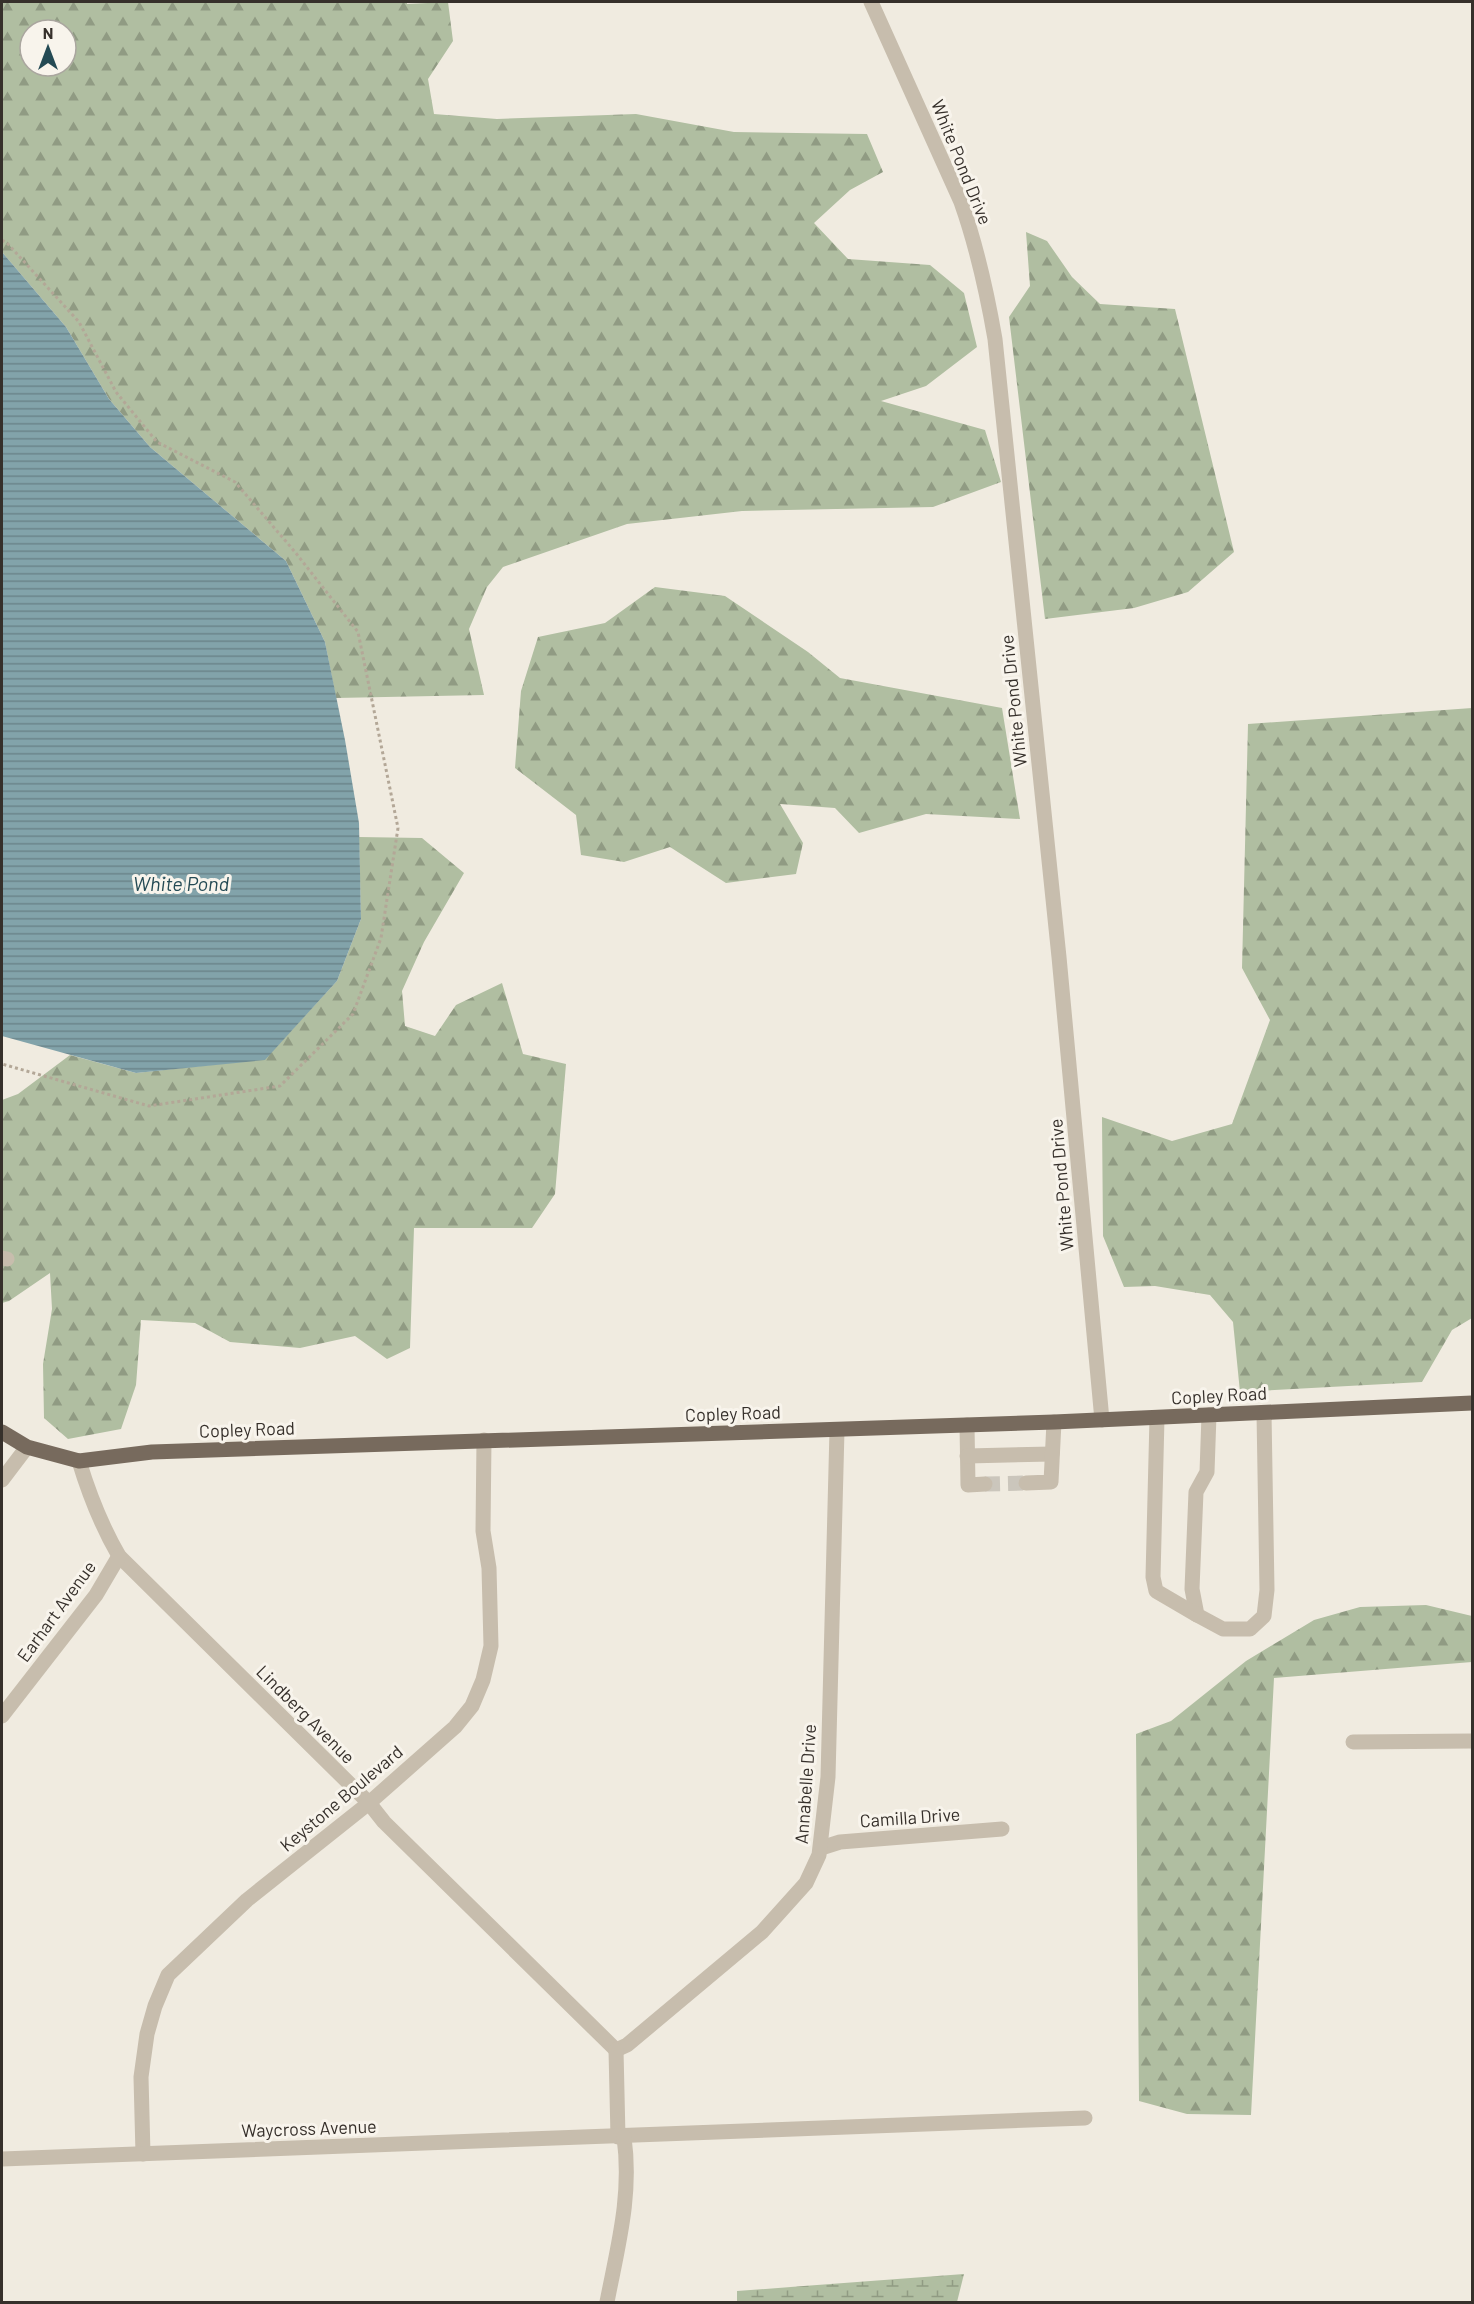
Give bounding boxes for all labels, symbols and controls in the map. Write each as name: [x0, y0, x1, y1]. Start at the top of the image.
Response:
north arrow: [18, 18, 78, 78]
text: N: [43, 23, 53, 42]
street label: White Pond Drive: [927, 96, 997, 228]
street label: White Pond Drive: [995, 634, 1031, 768]
water label: White Pond: [133, 871, 229, 895]
street label: White Pond Drive: [1044, 1118, 1078, 1252]
street label: Copley Road: [1171, 1382, 1267, 1408]
street label: Copley Road: [685, 1400, 781, 1426]
street label: Copley Road: [199, 1416, 295, 1442]
street label: Earhart Avenue: [12, 1556, 100, 1666]
street label: Lindberg Avenue: [252, 1660, 360, 1768]
street label: Annabelle Drive: [790, 1723, 820, 1845]
street label: Keystone Boulevard: [275, 1740, 407, 1856]
street label: Camilla Drive: [859, 1803, 961, 1831]
street label: Waycross Avenue: [241, 2115, 377, 2141]

